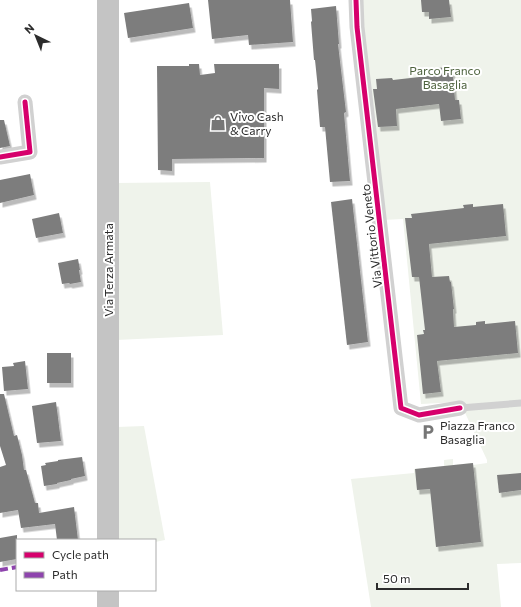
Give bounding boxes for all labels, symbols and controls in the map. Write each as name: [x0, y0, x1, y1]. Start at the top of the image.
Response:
north arrow: [16, 16, 56, 56]
text: N: [21, 21, 36, 36]
park label: Parco Franco Basaglia: [409, 63, 481, 91]
place label: Vivo Cash & Carry: [230, 109, 284, 137]
shop icon: Vivo Cash & Carry: [209, 114, 227, 132]
street label: Via Vittorio Veneto: [358, 183, 384, 289]
street label: Via Terza Armata: [101, 223, 115, 317]
place label: Piazza Franco Basaglia: [440, 418, 515, 446]
parking icon: Piazza Franco Basaglia: [419, 423, 437, 441]
legend: [16, 539, 156, 591]
text: Cycle path: [52, 547, 109, 561]
scale bar: [377, 565, 468, 591]
text: Path: [52, 567, 78, 581]
text: 50 m: [383, 571, 411, 585]

